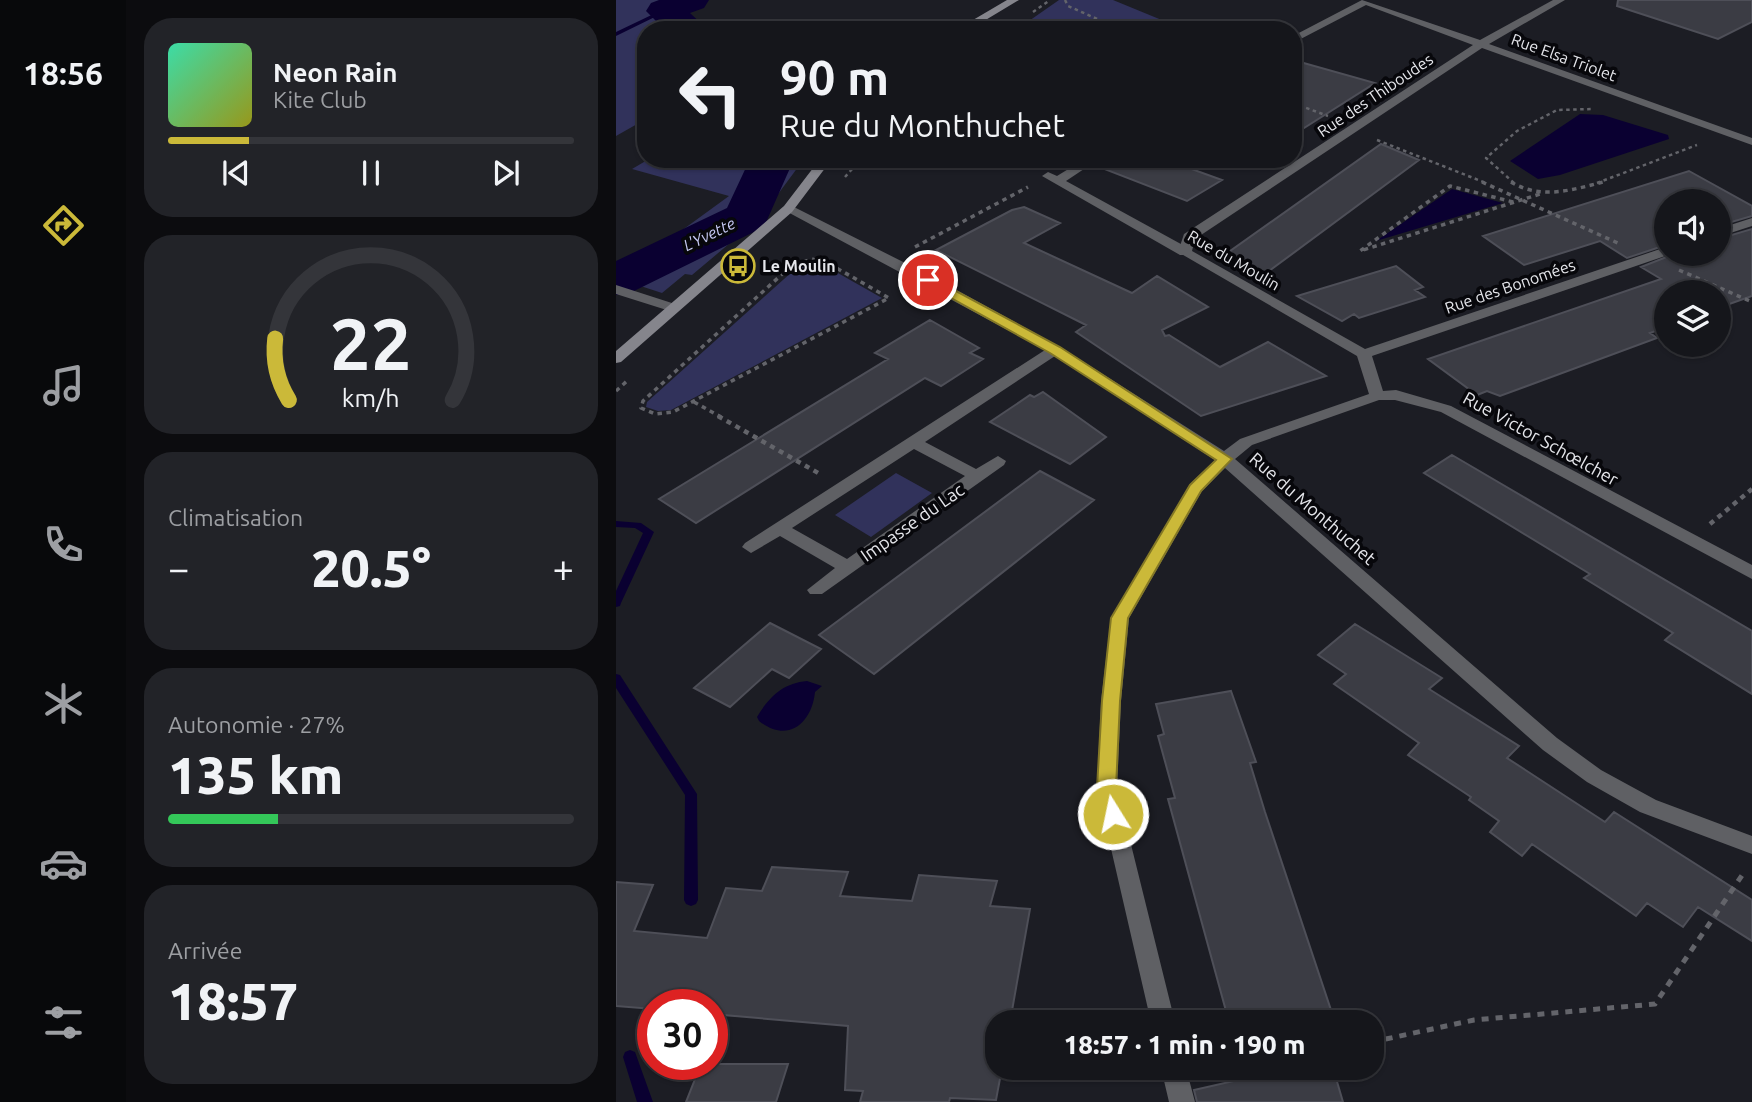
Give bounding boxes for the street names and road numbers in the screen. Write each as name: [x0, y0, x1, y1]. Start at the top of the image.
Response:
street label: Rue Elsa Triolet: [1509, 30, 1620, 85]
street label: Rue des Thiboudes: [1314, 50, 1436, 140]
street label: Rue du Moulin: [1185, 226, 1283, 294]
street label: Rue des Bonomées: [1442, 255, 1578, 317]
street label: Rue Victor Schœlcher: [1460, 387, 1622, 489]
street label: Rue du Monthuchet: [1246, 448, 1380, 568]
street label: Impasse du Lac: [857, 479, 967, 565]

